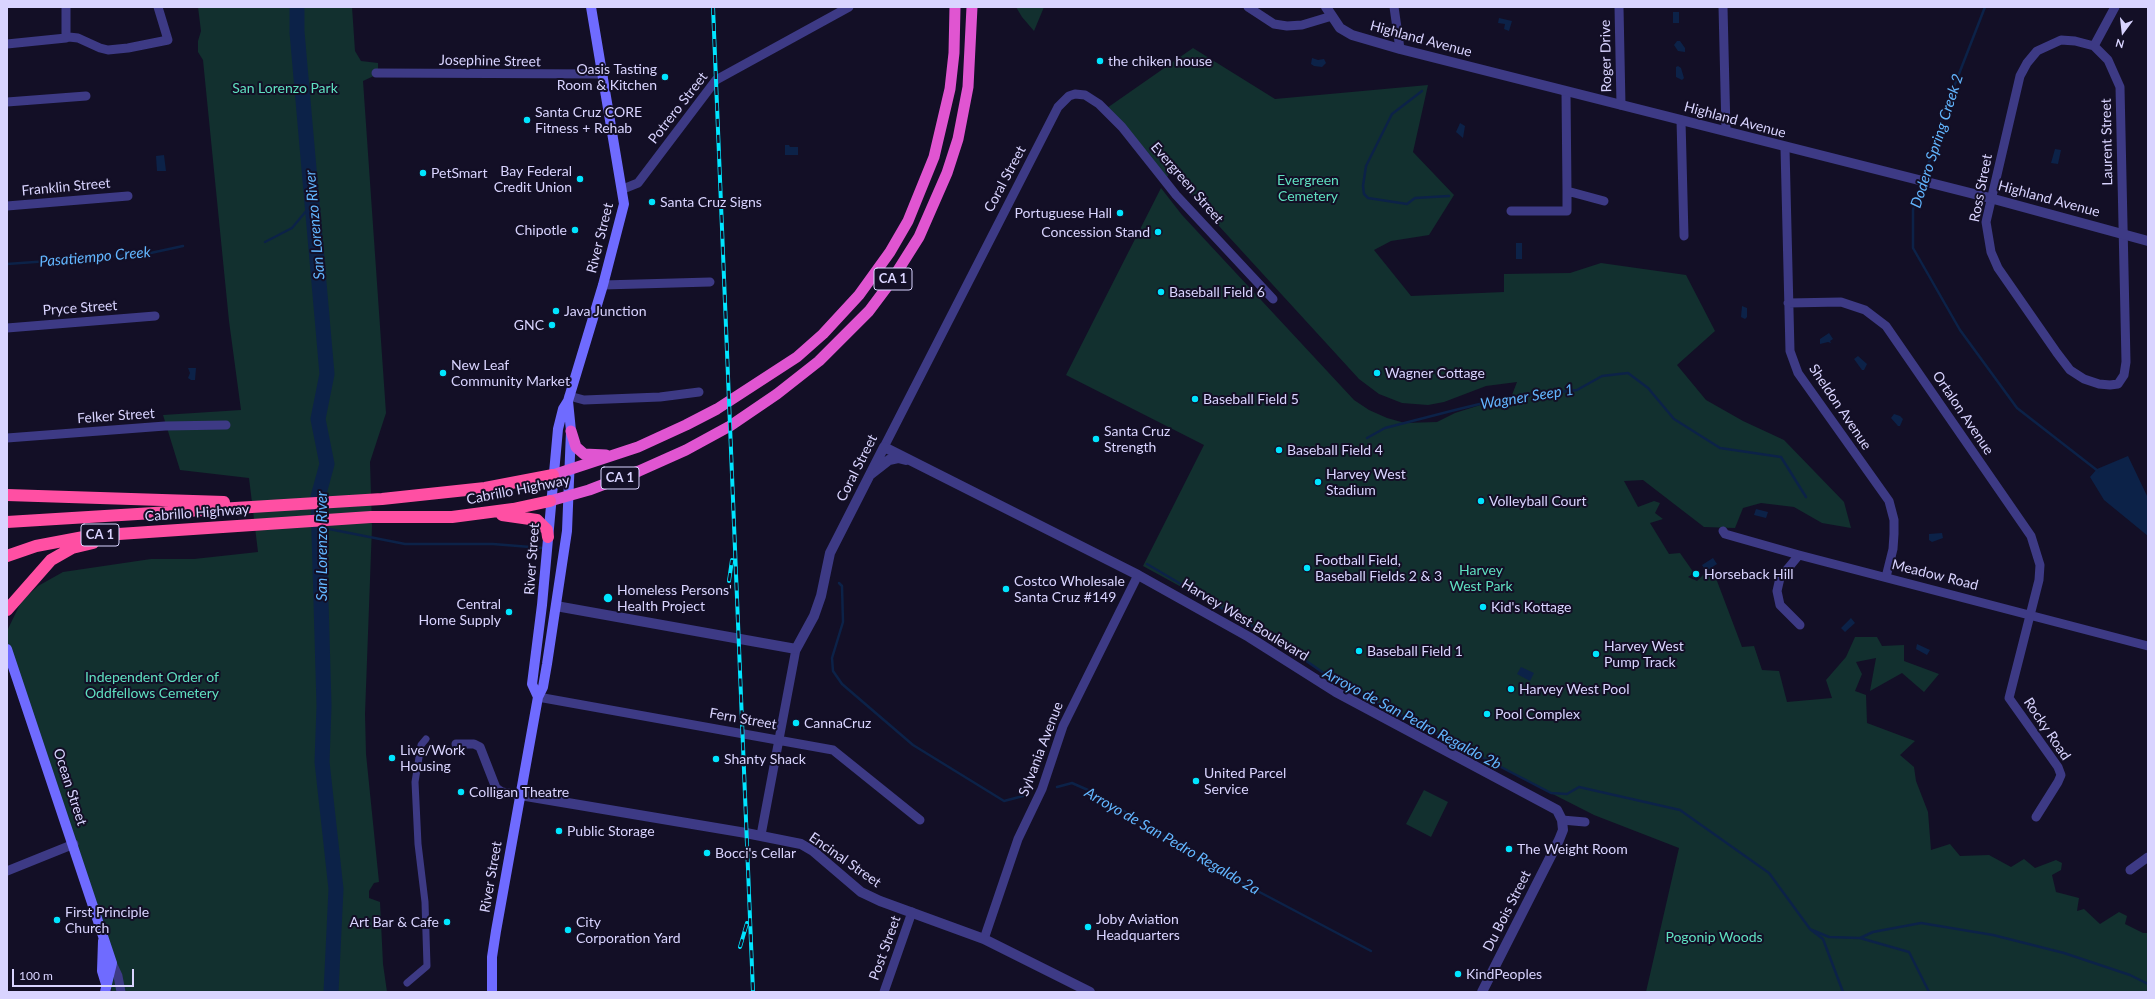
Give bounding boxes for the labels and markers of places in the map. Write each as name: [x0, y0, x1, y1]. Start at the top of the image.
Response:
place label: the chiken house: [1108, 53, 1212, 69]
marker: the chiken house: [1095, 56, 1105, 66]
place label: Oasis Tasting Room & Kitchen: [557, 61, 657, 94]
marker: Oasis Tasting Room & Kitchen: [660, 72, 670, 82]
place label: Santa Cruz CORE Fitness + Rehab: [535, 104, 642, 136]
marker: Santa Cruz CORE Fitness + Rehab: [522, 115, 532, 125]
place label: Bay Federal Credit Union: [494, 163, 572, 196]
place label: PetSmart: [431, 165, 487, 181]
marker: PetSmart: [418, 168, 428, 178]
marker: Bay Federal Credit Union: [575, 174, 585, 184]
place label: Santa Cruz Signs: [660, 194, 762, 210]
marker: Santa Cruz Signs: [647, 197, 657, 207]
place label: Portuguese Hall: [1015, 205, 1112, 221]
marker: Portuguese Hall: [1115, 208, 1125, 218]
place label: Chipotle: [515, 222, 567, 238]
place label: Concession Stand: [1041, 224, 1150, 240]
marker: Chipotle: [570, 225, 580, 235]
marker: Concession Stand: [1153, 227, 1163, 237]
place label: Baseball Field 6: [1169, 284, 1265, 300]
marker: Baseball Field 6: [1156, 287, 1166, 297]
place label: Java Junction: [564, 303, 646, 319]
marker: Java Junction: [551, 306, 561, 316]
place label: GNC: [514, 317, 544, 333]
marker: GNC: [547, 320, 557, 330]
place label: New Leaf Community Market: [451, 357, 570, 390]
place label: Wagner Cottage: [1385, 365, 1485, 381]
marker: New Leaf Community Market: [438, 368, 448, 378]
marker: Wagner Cottage: [1372, 368, 1382, 378]
place label: Baseball Field 5: [1203, 391, 1299, 407]
marker: Baseball Field 5: [1190, 394, 1200, 404]
place label: Santa Cruz Strength: [1104, 423, 1170, 456]
marker: Santa Cruz Strength: [1091, 434, 1101, 444]
place label: Baseball Field 4: [1287, 442, 1383, 458]
marker: Baseball Field 4: [1274, 445, 1284, 455]
place label: Harvey West Stadium: [1326, 466, 1406, 498]
marker: Harvey West Stadium: [1313, 477, 1323, 487]
place label: Volleyball Court: [1489, 493, 1586, 509]
marker: Volleyball Court: [1476, 496, 1486, 506]
place label: Football Field, Baseball Fields 2 & 3: [1315, 552, 1442, 584]
marker: Football Field, Baseball Fields 2 & 3: [1302, 563, 1312, 573]
place label: Horseback Hill: [1704, 566, 1794, 582]
marker: Horseback Hill: [1691, 569, 1701, 579]
place label: Costco Wholesale Santa Cruz #149: [1014, 573, 1125, 606]
place label: Homeless Persons' Health Project: [617, 582, 732, 614]
marker: Costco Wholesale Santa Cruz #149: [1001, 584, 1011, 594]
marker: Homeless Persons' Health Project: [602, 592, 614, 604]
place label: Central Home Supply: [419, 596, 501, 628]
place label: Kid's Kottage: [1491, 599, 1571, 615]
marker: Kid's Kottage: [1478, 602, 1488, 612]
marker: Central Home Supply: [504, 607, 514, 617]
place label: Harvey West Pump Track: [1604, 638, 1684, 670]
place label: Baseball Field 1: [1367, 643, 1463, 659]
marker: Baseball Field 1: [1354, 646, 1364, 656]
marker: Harvey West Pump Track: [1591, 649, 1601, 659]
place label: Harvey West Pool: [1519, 681, 1630, 697]
marker: Harvey West Pool: [1506, 684, 1516, 694]
place label: Pool Complex: [1495, 706, 1580, 722]
marker: Pool Complex: [1482, 709, 1492, 719]
place label: CannaCruz: [804, 715, 871, 731]
marker: CannaCruz: [791, 718, 801, 728]
place label: Live/Work Housing: [400, 742, 465, 774]
place label: Shanty Shack: [724, 751, 806, 767]
marker: Live/Work Housing: [387, 753, 397, 763]
marker: Shanty Shack: [711, 754, 721, 764]
place label: United Parcel Service: [1204, 765, 1286, 798]
marker: United Parcel Service: [1191, 776, 1201, 786]
place label: Colligan Theatre: [469, 784, 569, 800]
marker: Colligan Theatre: [456, 787, 466, 797]
place label: Public Storage: [567, 823, 655, 839]
marker: Public Storage: [554, 826, 564, 836]
place label: The Weight Room: [1517, 841, 1628, 857]
marker: The Weight Room: [1504, 844, 1514, 854]
place label: Bocci's Cellar: [715, 845, 796, 861]
marker: Bocci's Cellar: [702, 848, 712, 858]
place label: First Principle Church: [65, 904, 149, 936]
place label: Joby Aviation Headquarters: [1096, 911, 1180, 944]
place label: Art Bar & Cafe: [349, 914, 439, 930]
place label: City Corporation Yard: [576, 914, 681, 946]
marker: First Principle Church: [52, 915, 62, 925]
marker: Art Bar & Cafe: [442, 917, 452, 927]
marker: Joby Aviation Headquarters: [1083, 922, 1093, 932]
marker: City Corporation Yard: [563, 925, 573, 935]
place label: KindPeoples: [1466, 966, 1542, 982]
marker: KindPeoples: [1453, 969, 1463, 979]

